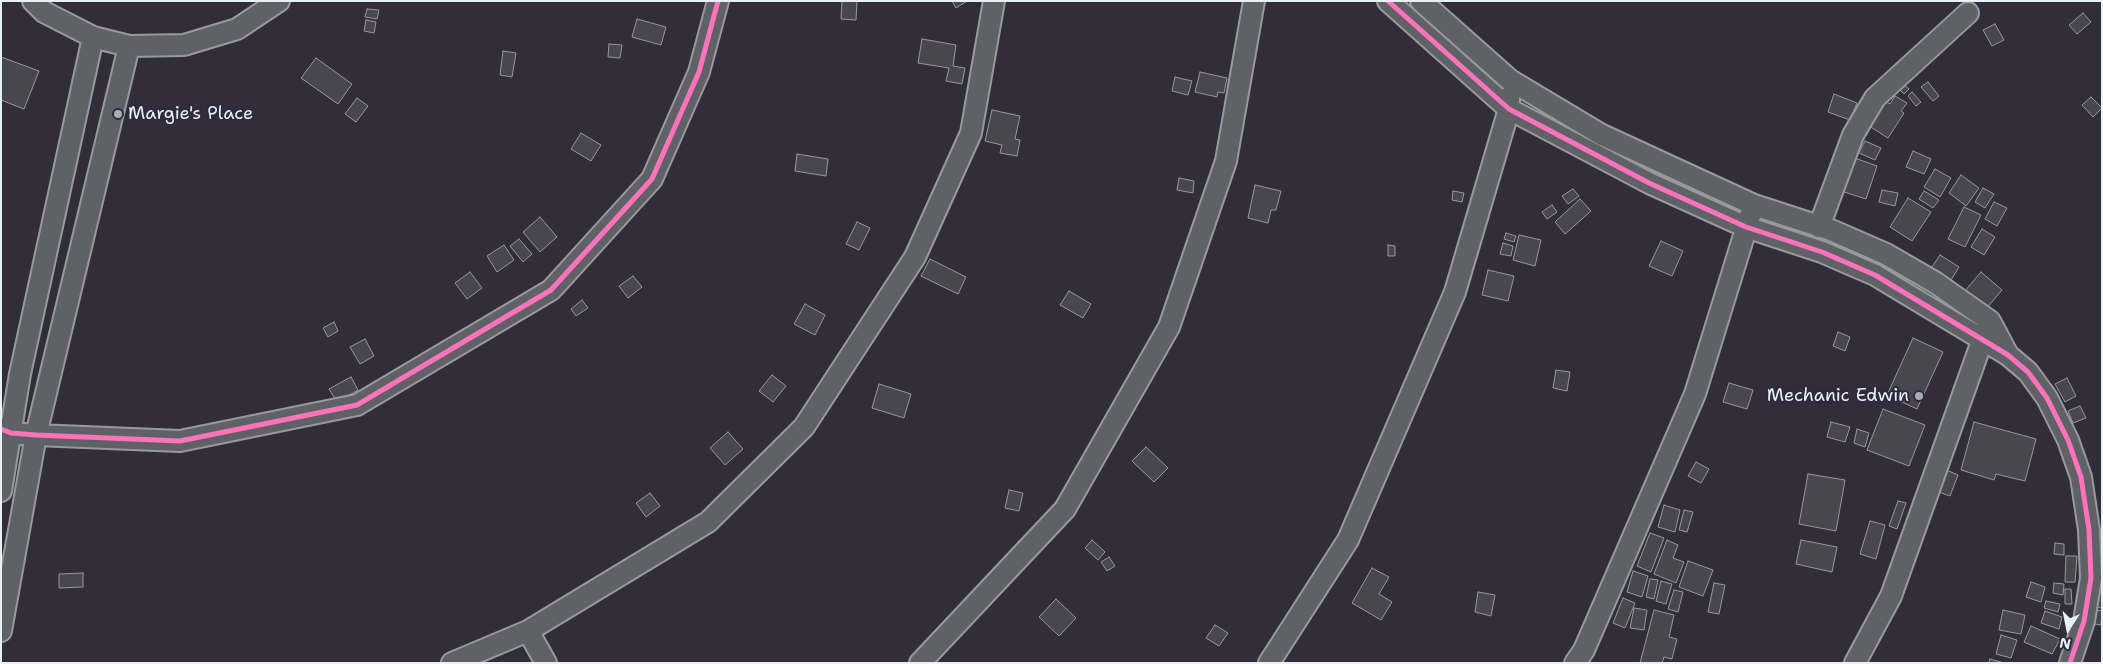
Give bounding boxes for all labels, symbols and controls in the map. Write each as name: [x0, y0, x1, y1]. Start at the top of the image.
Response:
place label: Margie's Place: [128, 103, 253, 125]
marker: Margie's Place: [112, 108, 124, 120]
place label: Mechanic Edwin: [1767, 385, 1909, 407]
marker: Mechanic Edwin: [1913, 390, 1925, 402]
north arrow: [2043, 604, 2093, 654]
text: N: [2058, 634, 2072, 654]

